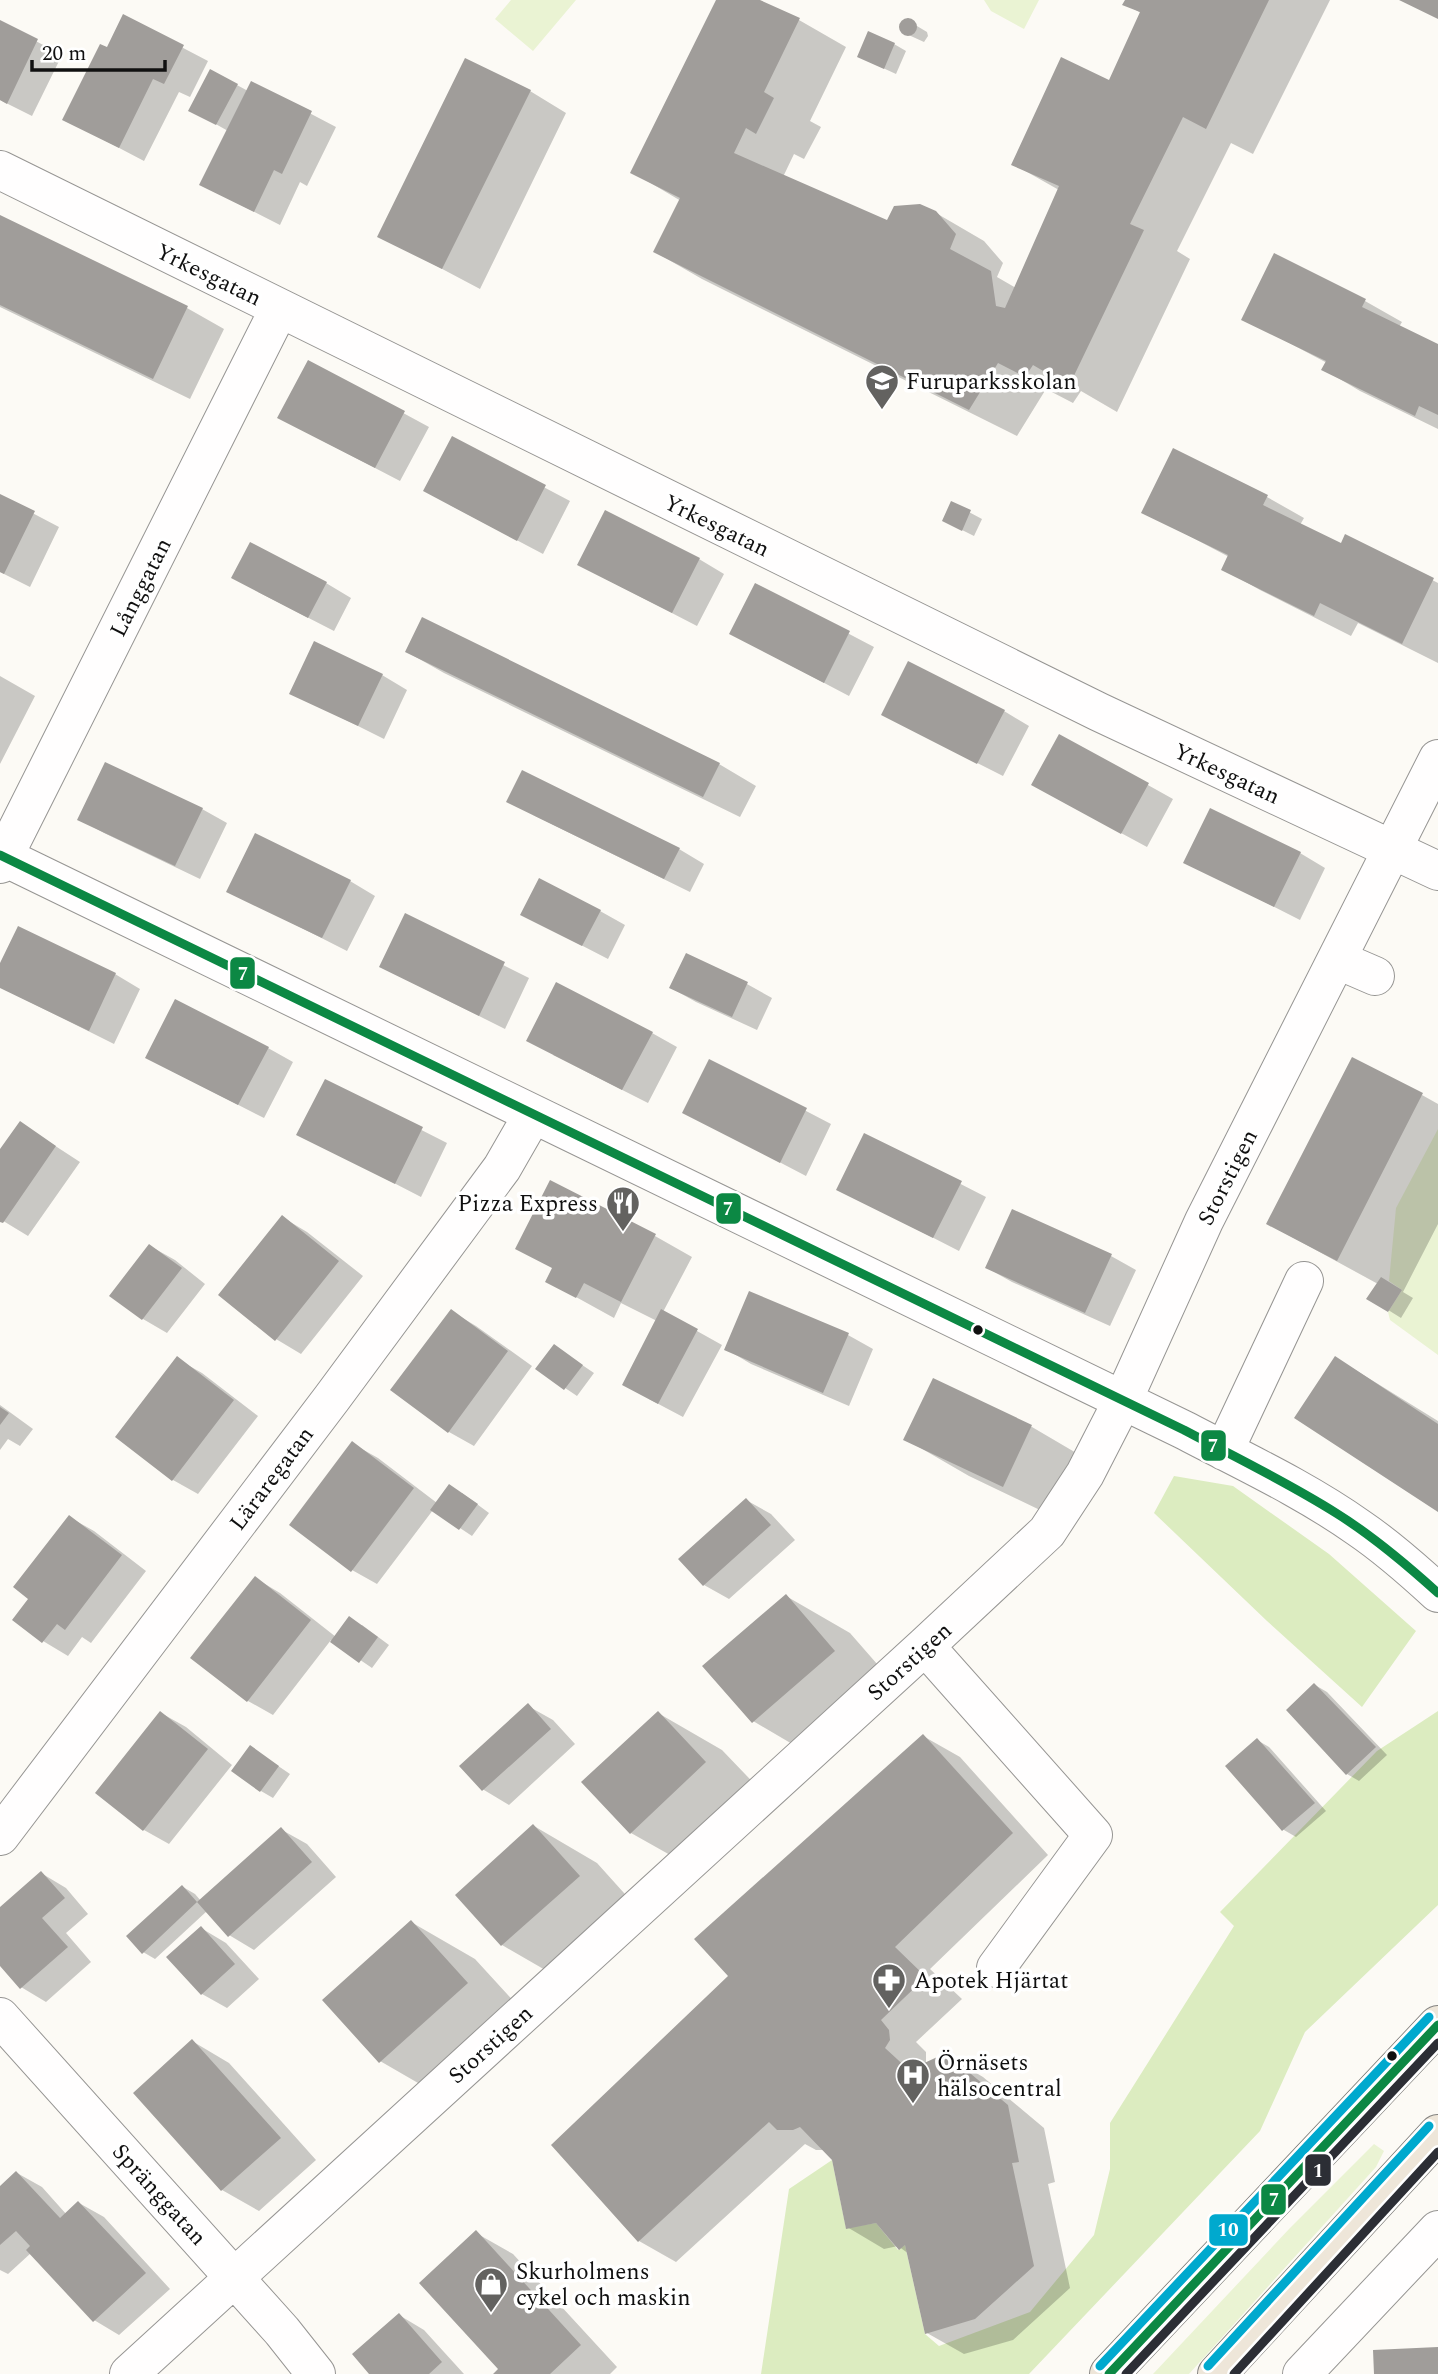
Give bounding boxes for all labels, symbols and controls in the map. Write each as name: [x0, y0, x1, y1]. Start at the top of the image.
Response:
scale bar: [32, 28, 164, 72]
text: 20 m: [42, 38, 86, 70]
street label: Yrkesgatan: [149, 235, 267, 316]
school or university icon: Furuparksskolan: [863, 362, 901, 411]
place label: Furuparksskolan: [906, 365, 1077, 400]
street label: Yrkesgatan: [657, 486, 775, 567]
street label: Långgatan: [101, 532, 181, 644]
street label: Yrkesgatan: [1167, 734, 1285, 814]
line badge: 7: [229, 956, 256, 990]
text: 7: [238, 960, 248, 989]
street label: Storstigen: [1189, 1123, 1268, 1232]
restaurant icon: Pizza Express: [604, 1184, 642, 1233]
place label: Pizza Express: [458, 1187, 598, 1222]
line badge: 7: [715, 1192, 742, 1225]
text: 7: [723, 1195, 733, 1224]
unlabelled marker: [971, 1323, 985, 1337]
street label: Läraregatan: [221, 1419, 323, 1539]
line badge: 7: [1200, 1429, 1227, 1462]
text: 7: [1208, 1432, 1218, 1461]
street label: Storstigen: [860, 1614, 960, 1710]
pharmacy icon: Apotek Hjärtat: [870, 1961, 908, 2010]
place label: Apotek Hjärtat: [914, 1964, 1068, 1999]
street label: Storstigen: [441, 1997, 541, 2093]
place label: Örnäsets hälsocentral: [937, 2046, 1062, 2107]
unlabelled marker: [1385, 2049, 1399, 2063]
hospital icon: Örnäsets hälsocentral: [894, 2056, 932, 2105]
street label: Spränggatan: [103, 2136, 215, 2254]
line badge: 1: [1304, 2153, 1332, 2187]
text: 1: [1313, 2157, 1323, 2186]
line badge: 7: [1260, 2183, 1287, 2216]
text: 7: [1269, 2186, 1279, 2215]
line badge: 10: [1208, 2213, 1249, 2247]
text: 10: [1217, 2216, 1239, 2245]
place label: Skurholmens cykel och maskin: [516, 2255, 691, 2316]
shop icon: Skurholmens cykel och maskin: [472, 2265, 510, 2314]

